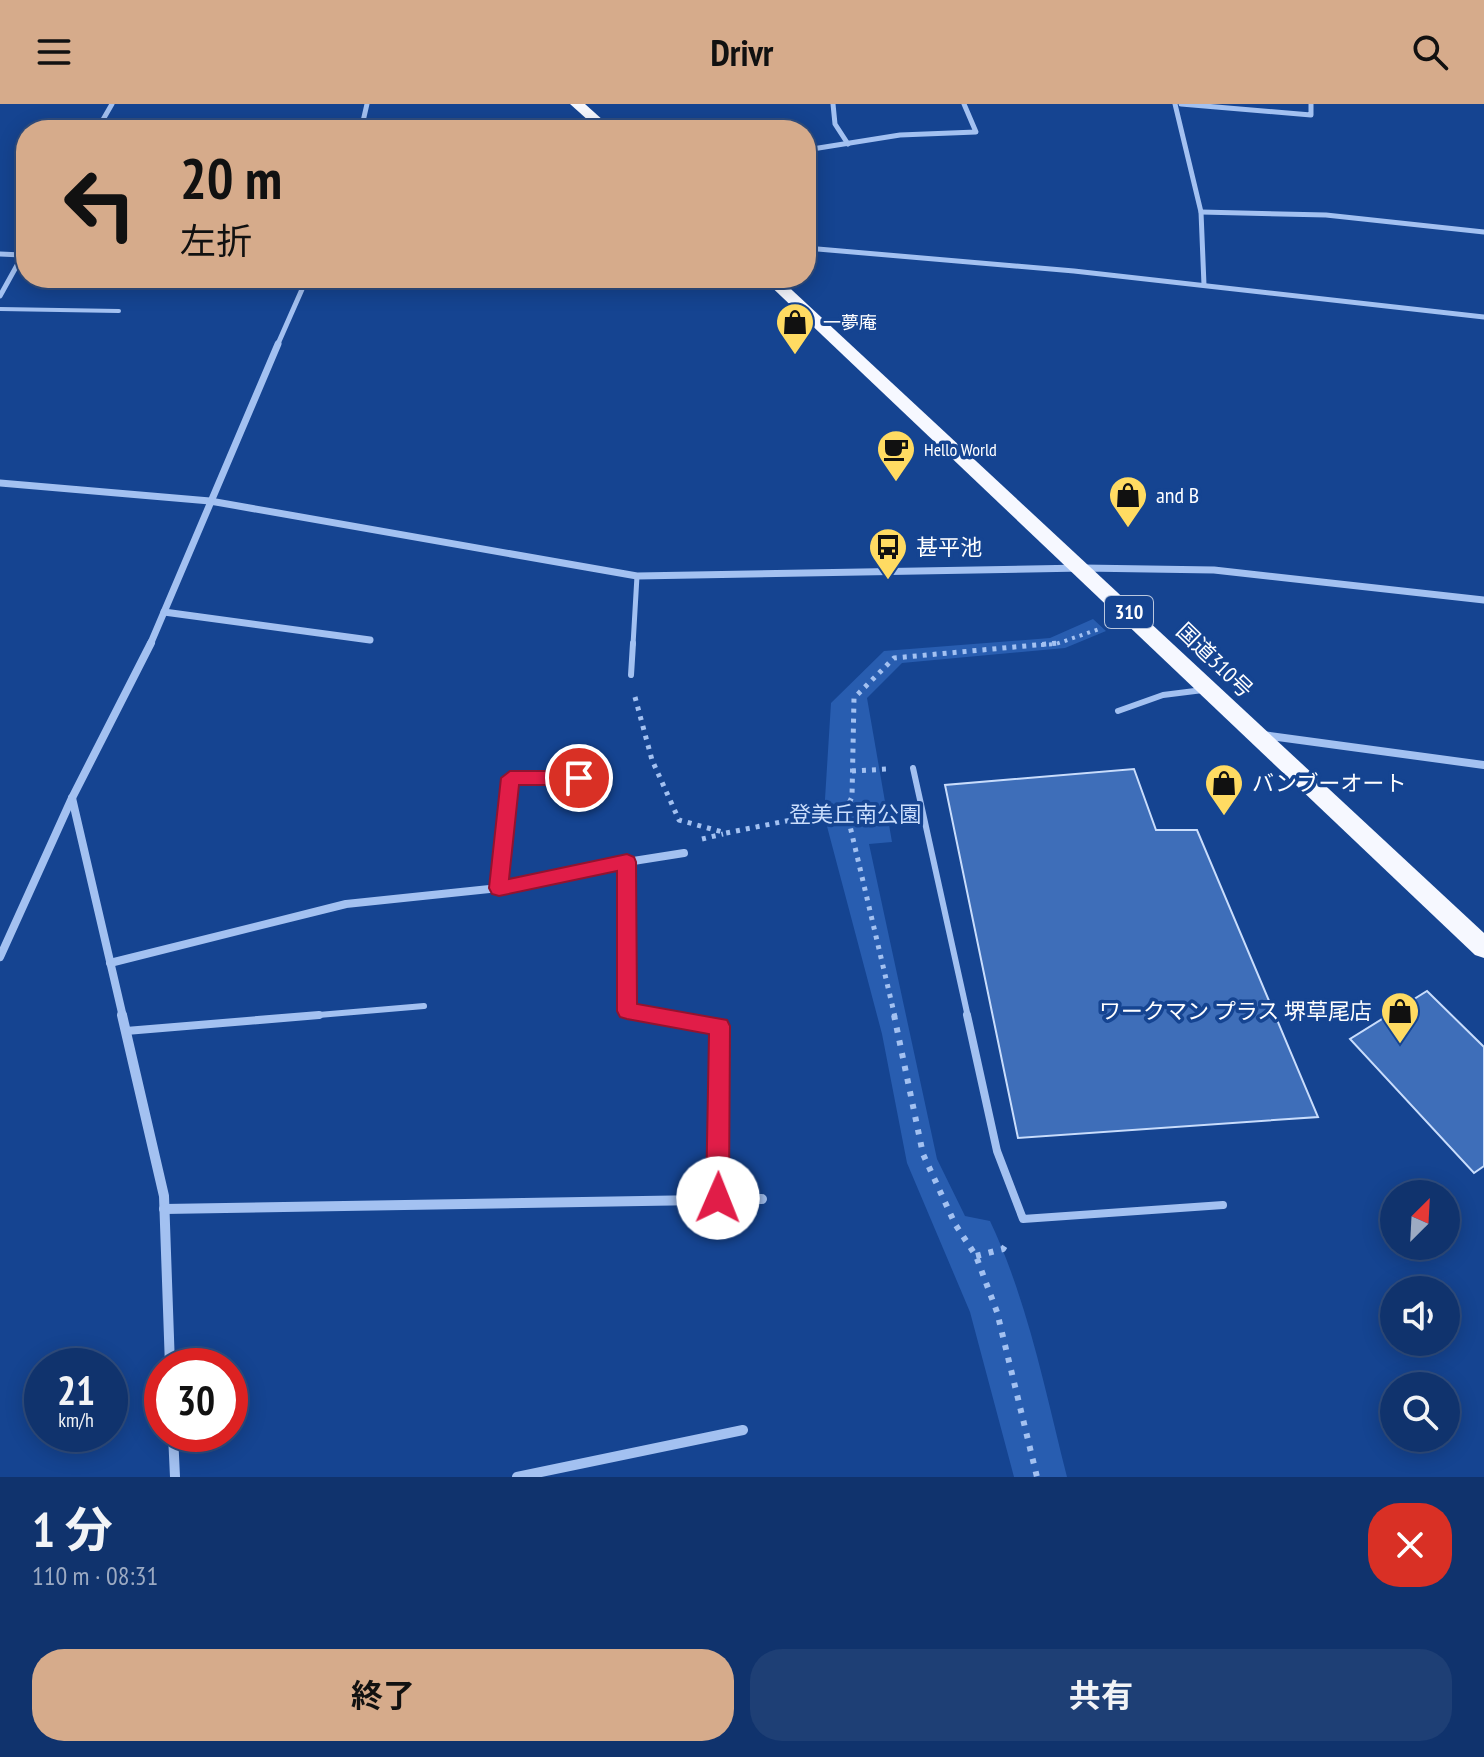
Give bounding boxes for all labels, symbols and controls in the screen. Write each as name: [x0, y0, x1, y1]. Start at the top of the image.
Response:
text: Drivr: [711, 29, 773, 76]
icon: menu: [32, 30, 76, 74]
icon: search: [1408, 30, 1452, 74]
text: 20 m: [180, 142, 282, 214]
icon: left: [48, 152, 152, 256]
text: 左折: [180, 217, 252, 264]
shop icon: 一夢庵: [774, 301, 816, 356]
place label: 一夢庵: [823, 311, 877, 334]
cafe icon: Hello World: [875, 428, 917, 483]
place label: Hello World: [924, 438, 997, 461]
shop icon: and B: [1107, 474, 1149, 529]
place label: and B: [1156, 481, 1199, 509]
bus stop icon: 甚平池: [867, 526, 909, 581]
place label: 甚平池: [916, 533, 982, 561]
road number: 310: [1105, 596, 1153, 628]
street label: 国道310号: [1171, 617, 1259, 703]
pin: [545, 744, 613, 812]
icon: arrive: [557, 756, 601, 800]
shop icon: バンブーオート: [1203, 762, 1245, 817]
place label: バンブーオート: [1252, 769, 1406, 797]
park label: 登美丘南公園: [789, 800, 921, 828]
shop icon: ワークマン プラス 堺草尾店: [1379, 990, 1421, 1045]
place label: ワークマン プラス 堺草尾店: [1099, 997, 1372, 1025]
position arrow: [676, 1156, 760, 1240]
north arrow: [1380, 1180, 1460, 1260]
map controls: [1380, 1180, 1460, 1452]
button: sound: [1380, 1276, 1460, 1356]
speed limit sign: 30: [144, 1348, 248, 1452]
text: 21: [57, 1364, 95, 1416]
button: search: [1380, 1372, 1460, 1452]
text: km/h: [58, 1407, 94, 1433]
text: 1 分: [32, 1498, 113, 1560]
button: close: [1368, 1503, 1452, 1587]
text: 110 m · 08:31: [32, 1559, 158, 1592]
button: 終了: [32, 1649, 734, 1741]
button: 共有: [750, 1649, 1452, 1741]

